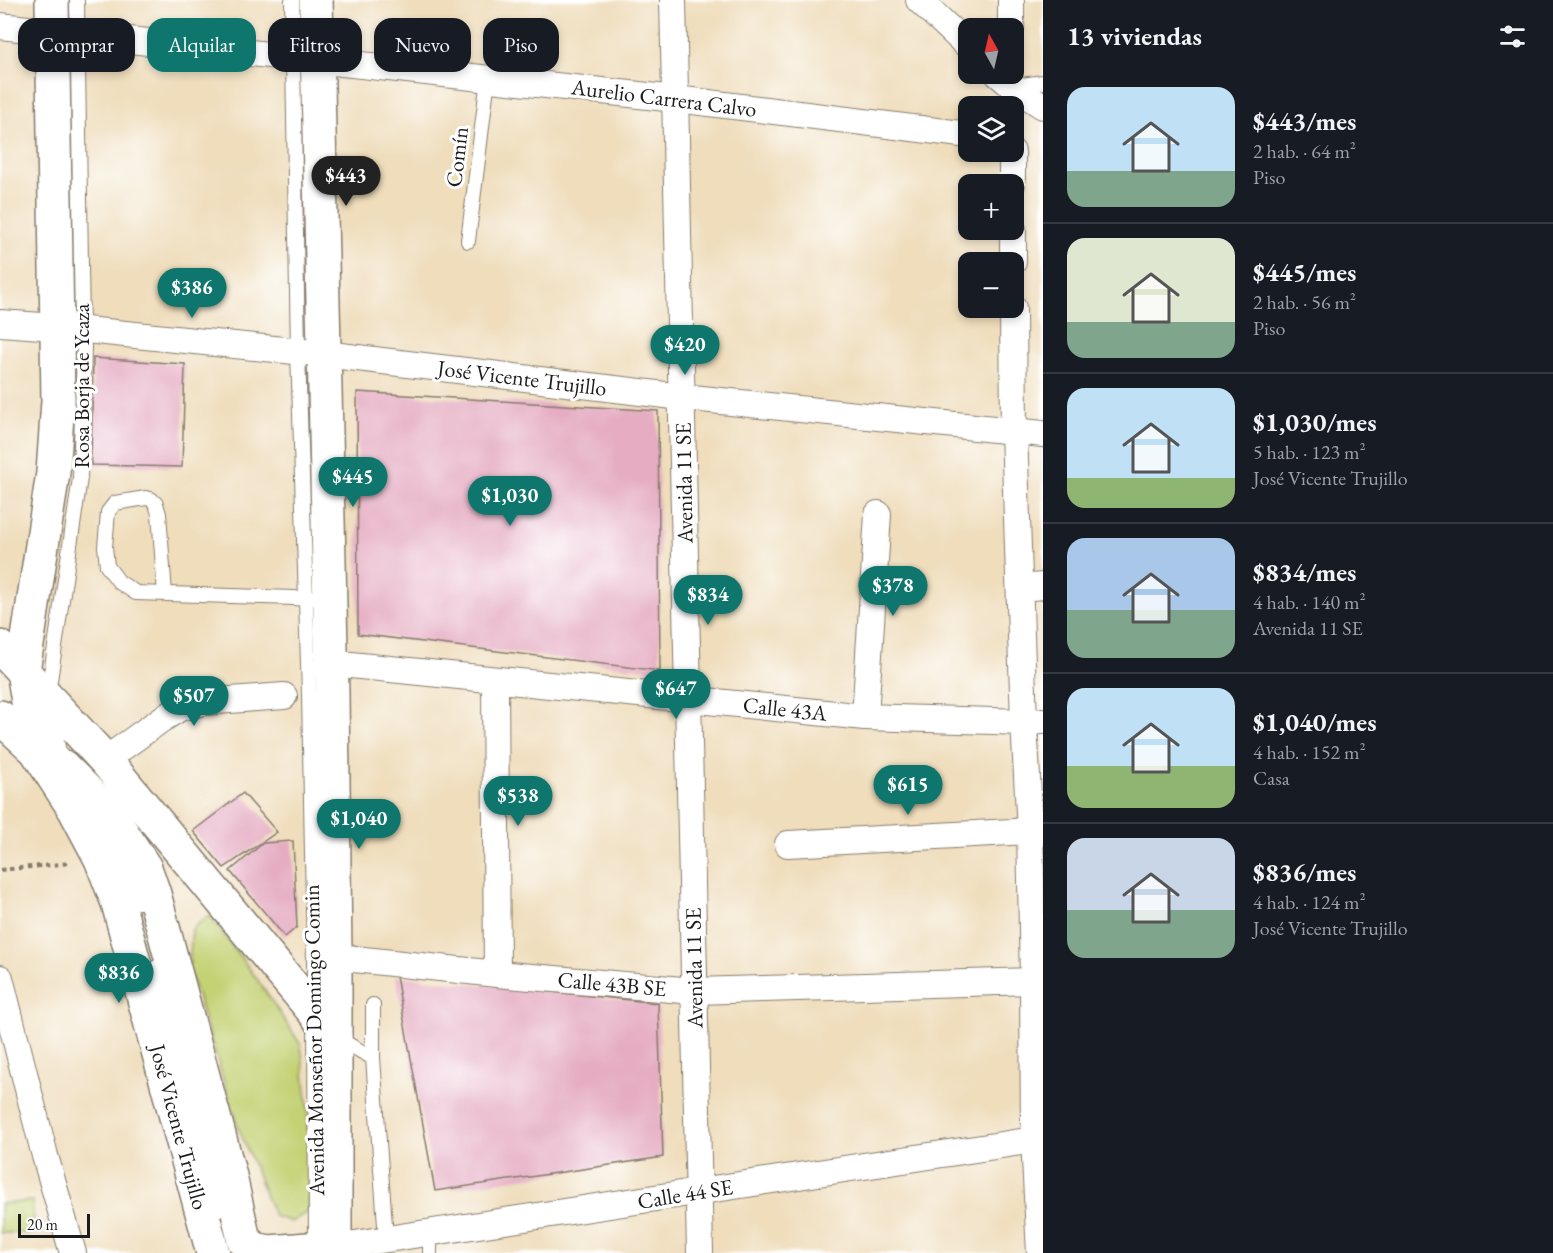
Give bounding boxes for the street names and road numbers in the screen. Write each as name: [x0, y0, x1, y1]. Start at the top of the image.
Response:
street label: Aurelio Carrera Calvo: [569, 72, 758, 124]
street label: Comín: [439, 125, 475, 189]
street label: Rosa Borja de Ycaza: [67, 303, 96, 468]
street label: José Vicente Trujillo: [434, 353, 608, 403]
street label: Avenida 11 SE: [668, 422, 700, 545]
street label: Calle 43A: [742, 690, 829, 728]
street label: Avenida Monseñor Domingo Comin: [297, 884, 331, 1197]
street label: Avenida 11 SE: [678, 907, 710, 1030]
street label: Calle 43B SE: [556, 965, 668, 1003]
street label: José Vicente Trujillo: [142, 1039, 215, 1213]
street label: Calle 44 SE: [635, 1172, 735, 1216]

